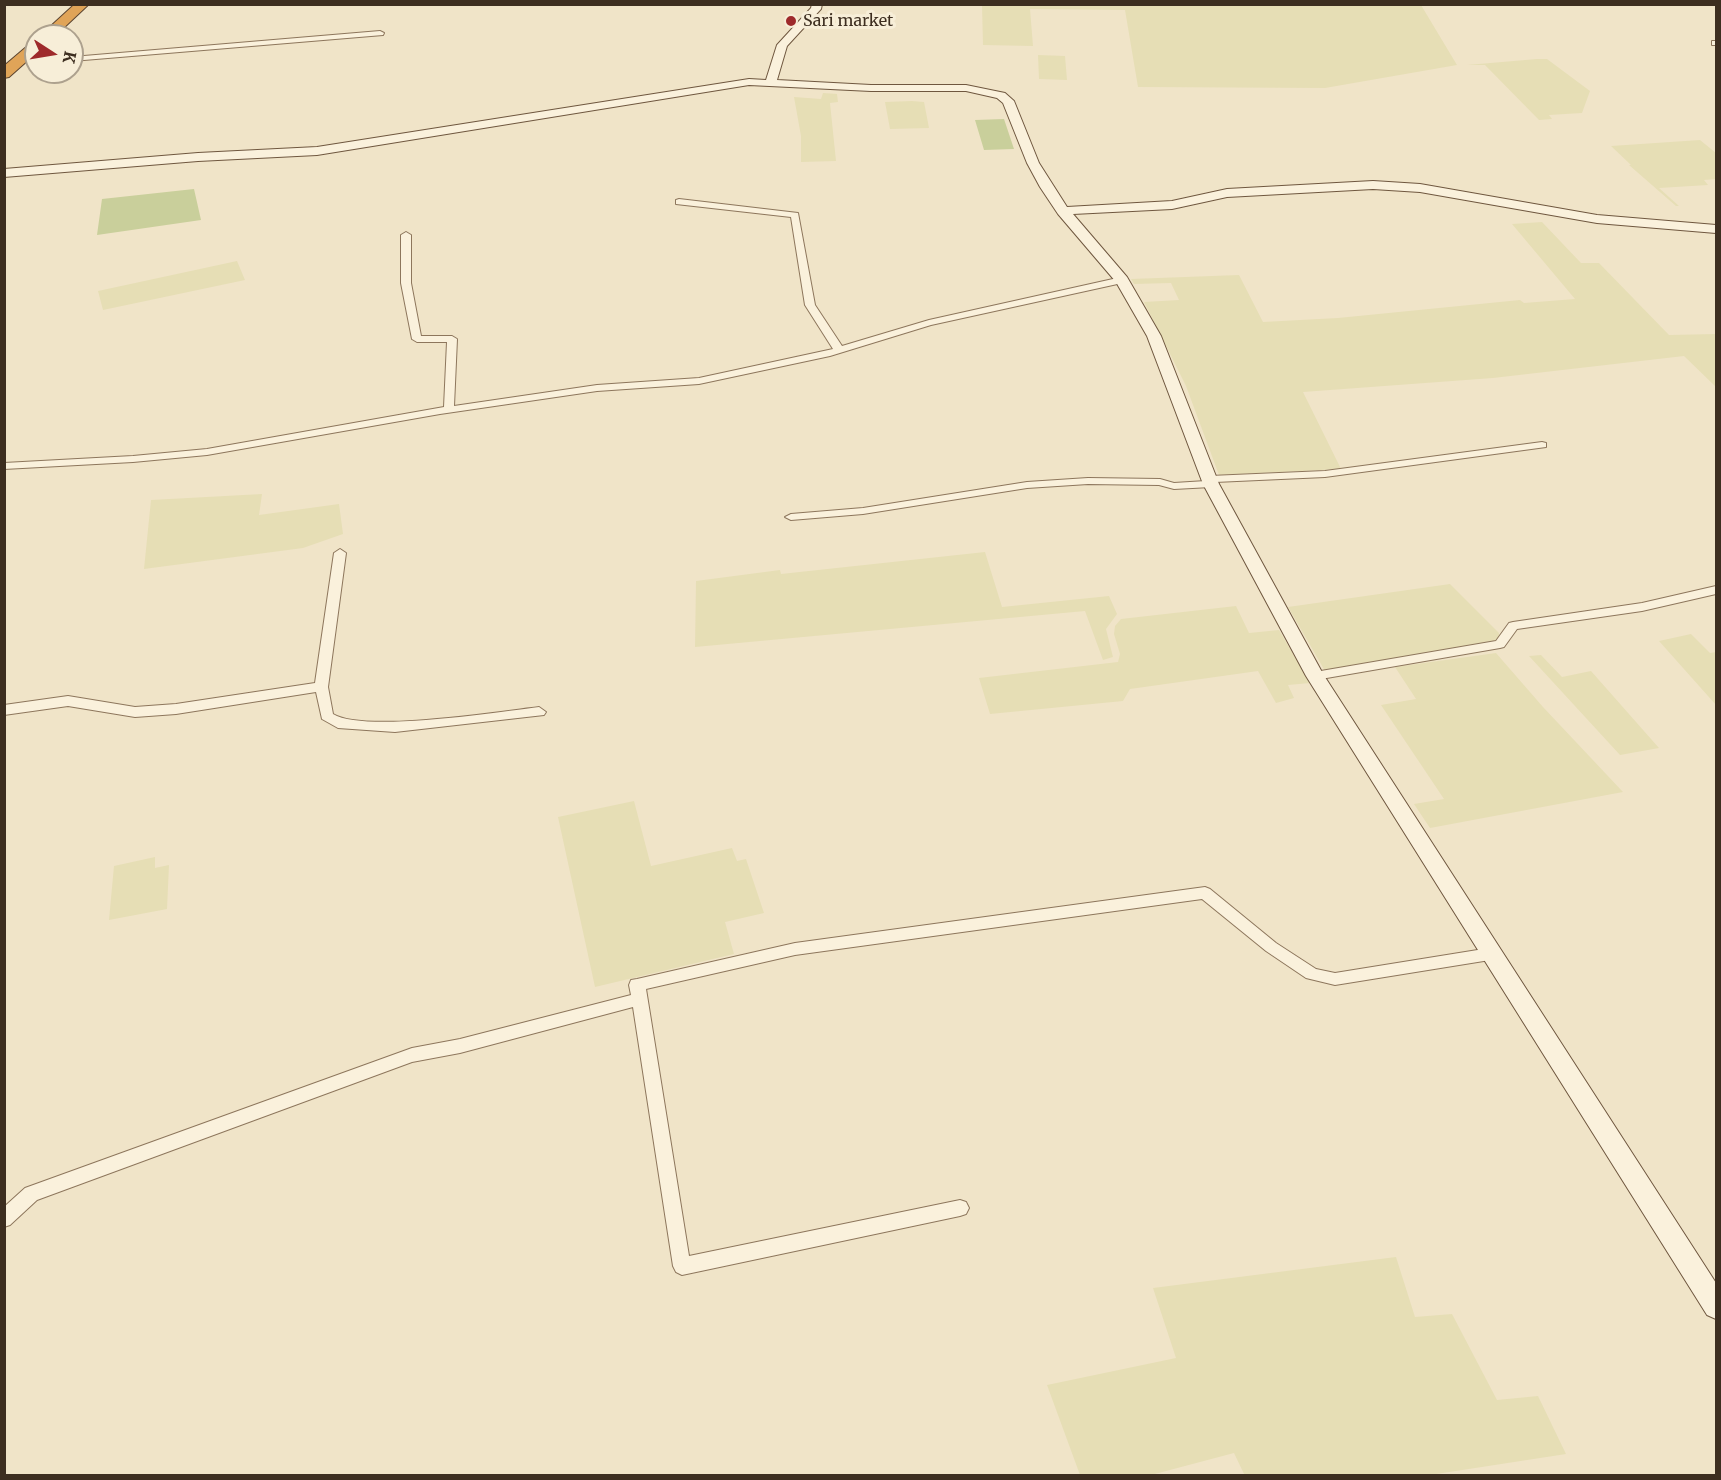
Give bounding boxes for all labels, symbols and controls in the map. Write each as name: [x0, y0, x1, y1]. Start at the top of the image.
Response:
place label: Sari market: [803, 11, 893, 31]
marker: Sari market: [784, 14, 798, 28]
north arrow: [24, 24, 84, 84]
text: K: [59, 49, 81, 65]

